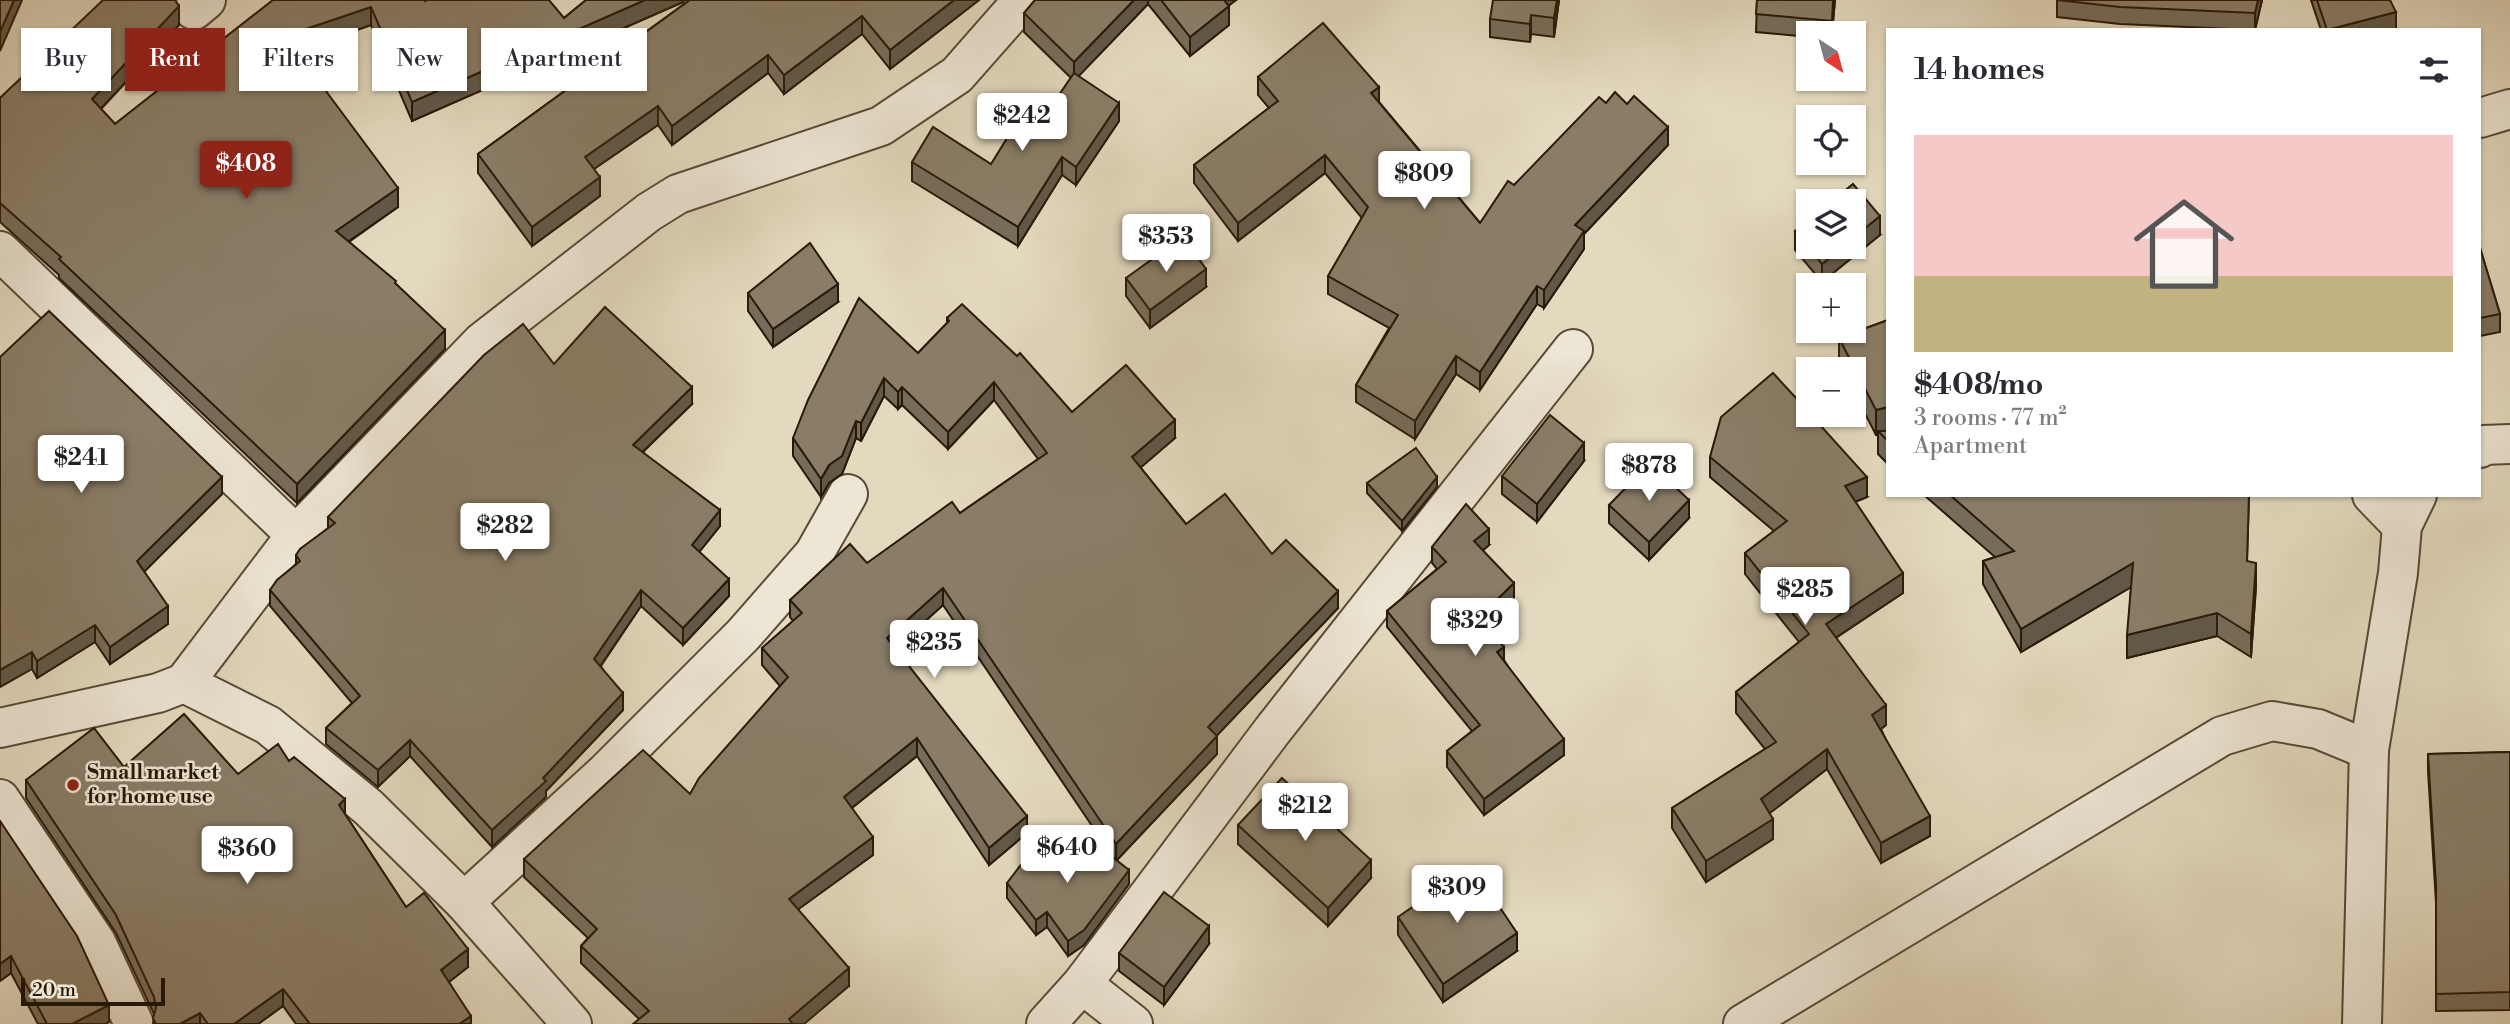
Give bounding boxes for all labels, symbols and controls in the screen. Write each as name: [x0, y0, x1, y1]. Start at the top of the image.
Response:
north arrow: [1796, 21, 1866, 91]
map controls: [1796, 21, 1866, 427]
chip: Buy: [21, 28, 111, 91]
chip: Rent: [125, 28, 225, 91]
chip: Filters: [239, 28, 358, 91]
chip: New: [372, 28, 467, 91]
chip: Apartment: [481, 28, 647, 91]
text: 14 homes: [1914, 51, 2045, 89]
icon: filters: [2415, 51, 2453, 89]
pin: $242: [981, 94, 1063, 153]
text: $242: [993, 102, 1051, 130]
button: locate: [1796, 105, 1866, 175]
pin: $408: [205, 142, 287, 201]
text: $408: [216, 150, 276, 178]
pin: $809: [1383, 152, 1465, 211]
text: $809: [1394, 160, 1454, 188]
icon: home: [2121, 181, 2247, 307]
button: layers: [1796, 189, 1866, 259]
pin: $353: [1125, 215, 1207, 274]
text: $353: [1138, 223, 1194, 251]
button: +: [1796, 273, 1866, 343]
button: −: [1796, 357, 1866, 427]
text: $408/mo: [1914, 366, 2044, 404]
text: 3 rooms · 77 m²: [1914, 404, 2067, 432]
text: Apartment: [1914, 432, 2027, 460]
pin: $241: [40, 435, 122, 495]
text: $241: [54, 444, 108, 472]
pin: $878: [1608, 444, 1690, 503]
text: $878: [1621, 452, 1677, 480]
pin: $282: [464, 504, 546, 563]
text: $282: [476, 512, 534, 540]
pin: $285: [1764, 568, 1846, 627]
text: $285: [1777, 576, 1833, 604]
pin: $329: [1434, 598, 1516, 658]
text: $329: [1447, 607, 1503, 635]
pin: $235: [893, 620, 975, 680]
text: $235: [906, 629, 962, 657]
place label: Small market for home use: [87, 760, 219, 810]
marker: Small market for home use: [65, 777, 81, 793]
pin: $212: [1264, 784, 1346, 843]
text: $212: [1278, 792, 1332, 820]
pin: $360: [206, 826, 288, 886]
pin: $640: [1026, 826, 1108, 885]
text: $640: [1037, 834, 1097, 862]
text: $360: [218, 835, 276, 863]
pin: $309: [1416, 866, 1498, 925]
text: $309: [1428, 874, 1486, 902]
scale bar: [21, 975, 164, 1007]
text: 20 m: [32, 978, 76, 1002]

